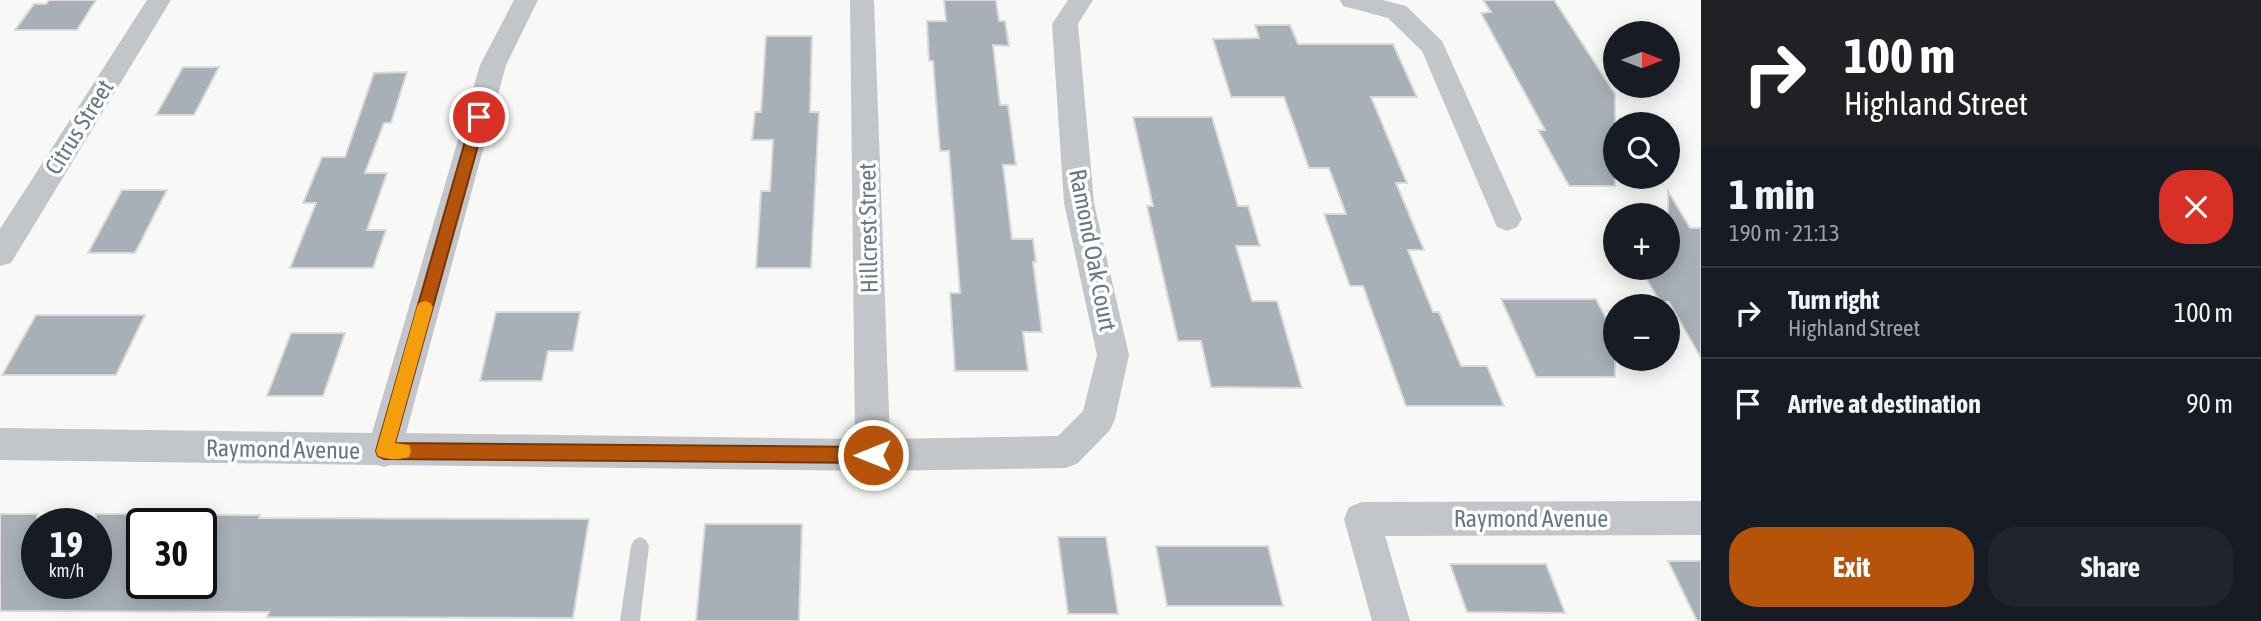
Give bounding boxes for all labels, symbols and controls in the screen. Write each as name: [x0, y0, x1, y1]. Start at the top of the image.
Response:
north arrow: [1603, 21, 1680, 98]
map controls: [1603, 21, 1680, 371]
text: 100 m: [1844, 27, 1955, 83]
icon: right: [1729, 28, 1820, 119]
street label: Citrus Street: [39, 75, 119, 179]
text: Highland Street: [1844, 85, 2028, 122]
pin: [449, 87, 509, 147]
icon: arrive: [460, 98, 498, 136]
button: search: [1603, 112, 1680, 189]
street label: Hillcrest Street: [853, 163, 883, 293]
street label: Ramond Oak Court: [1064, 167, 1122, 333]
text: 1 min: [1729, 170, 1815, 218]
button: close: [2159, 170, 2233, 244]
button: +: [1603, 203, 1680, 280]
text: 190 m · 21:13: [1729, 220, 1840, 246]
text: Turn right: [1788, 285, 1879, 315]
button: −: [1603, 294, 1680, 371]
icon: right: [1729, 294, 1767, 332]
text: 100 m: [2174, 298, 2233, 328]
text: Highland Street: [1788, 315, 1920, 341]
icon: arrive: [1729, 385, 1767, 423]
text: Arrive at destination: [1788, 389, 1981, 419]
text: 90 m: [2186, 389, 2233, 419]
position arrow: [836, 418, 910, 492]
street label: Raymond Avenue: [206, 434, 360, 464]
street label: Raymond Avenue: [1454, 505, 1608, 532]
speed limit sign: 30: [126, 508, 217, 599]
text: 19: [50, 524, 83, 564]
button: Exit: [1729, 527, 1974, 607]
button: Share: [1988, 527, 2233, 607]
text: km/h: [49, 560, 84, 581]

